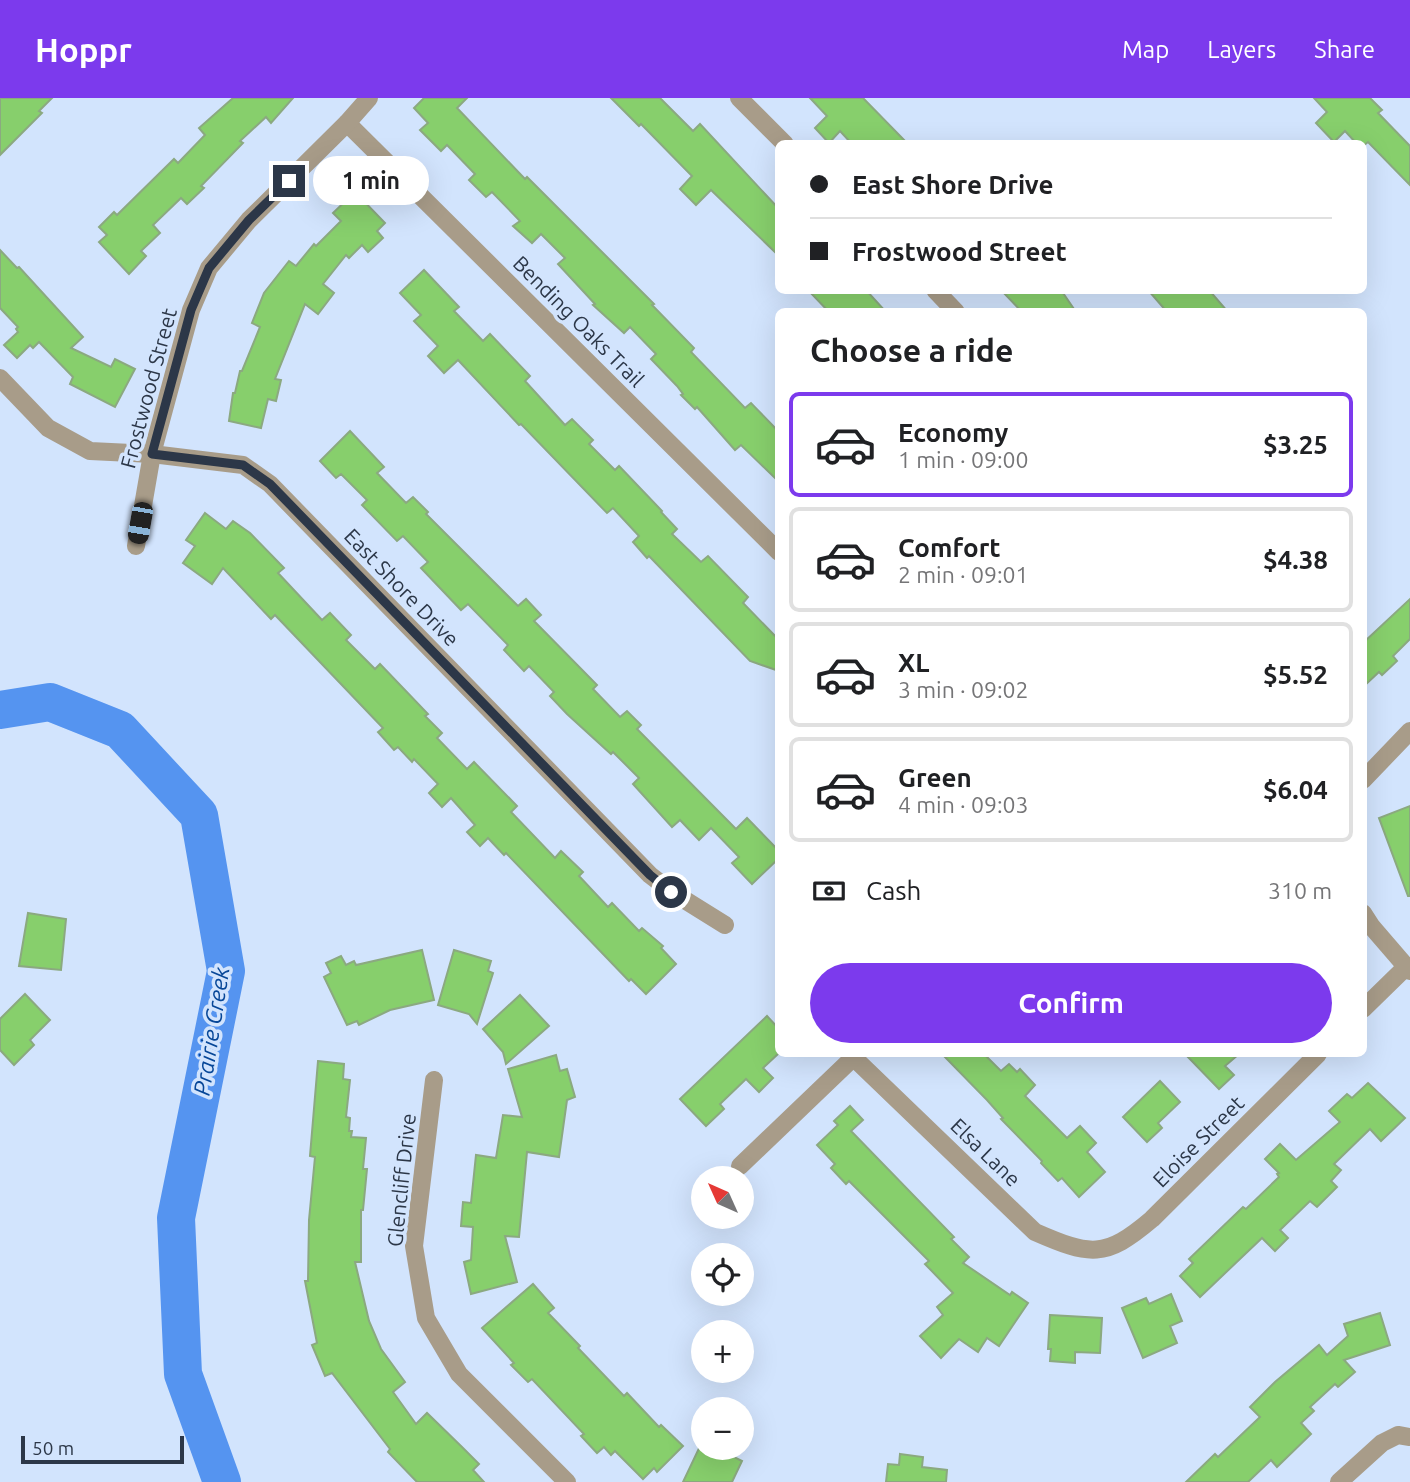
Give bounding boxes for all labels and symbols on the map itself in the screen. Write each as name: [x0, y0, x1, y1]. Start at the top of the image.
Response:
callout: 1 min: [314, 156, 429, 206]
route end: [273, 165, 305, 197]
street label: Bending Oaks Trail: [509, 251, 649, 391]
street label: Frostwood Street: [115, 305, 181, 471]
car: [127, 500, 154, 546]
street label: East Shore Drive: [340, 523, 464, 651]
route start: [655, 876, 687, 908]
water label: Prairie Creek: [188, 965, 234, 1097]
street label: Eloise Street: [1148, 1091, 1248, 1191]
street label: Glencliff Drive: [382, 1112, 420, 1248]
street label: Elsa Lane: [946, 1113, 1026, 1191]
north arrow: [691, 1166, 754, 1228]
scale bar: [21, 1433, 184, 1465]

